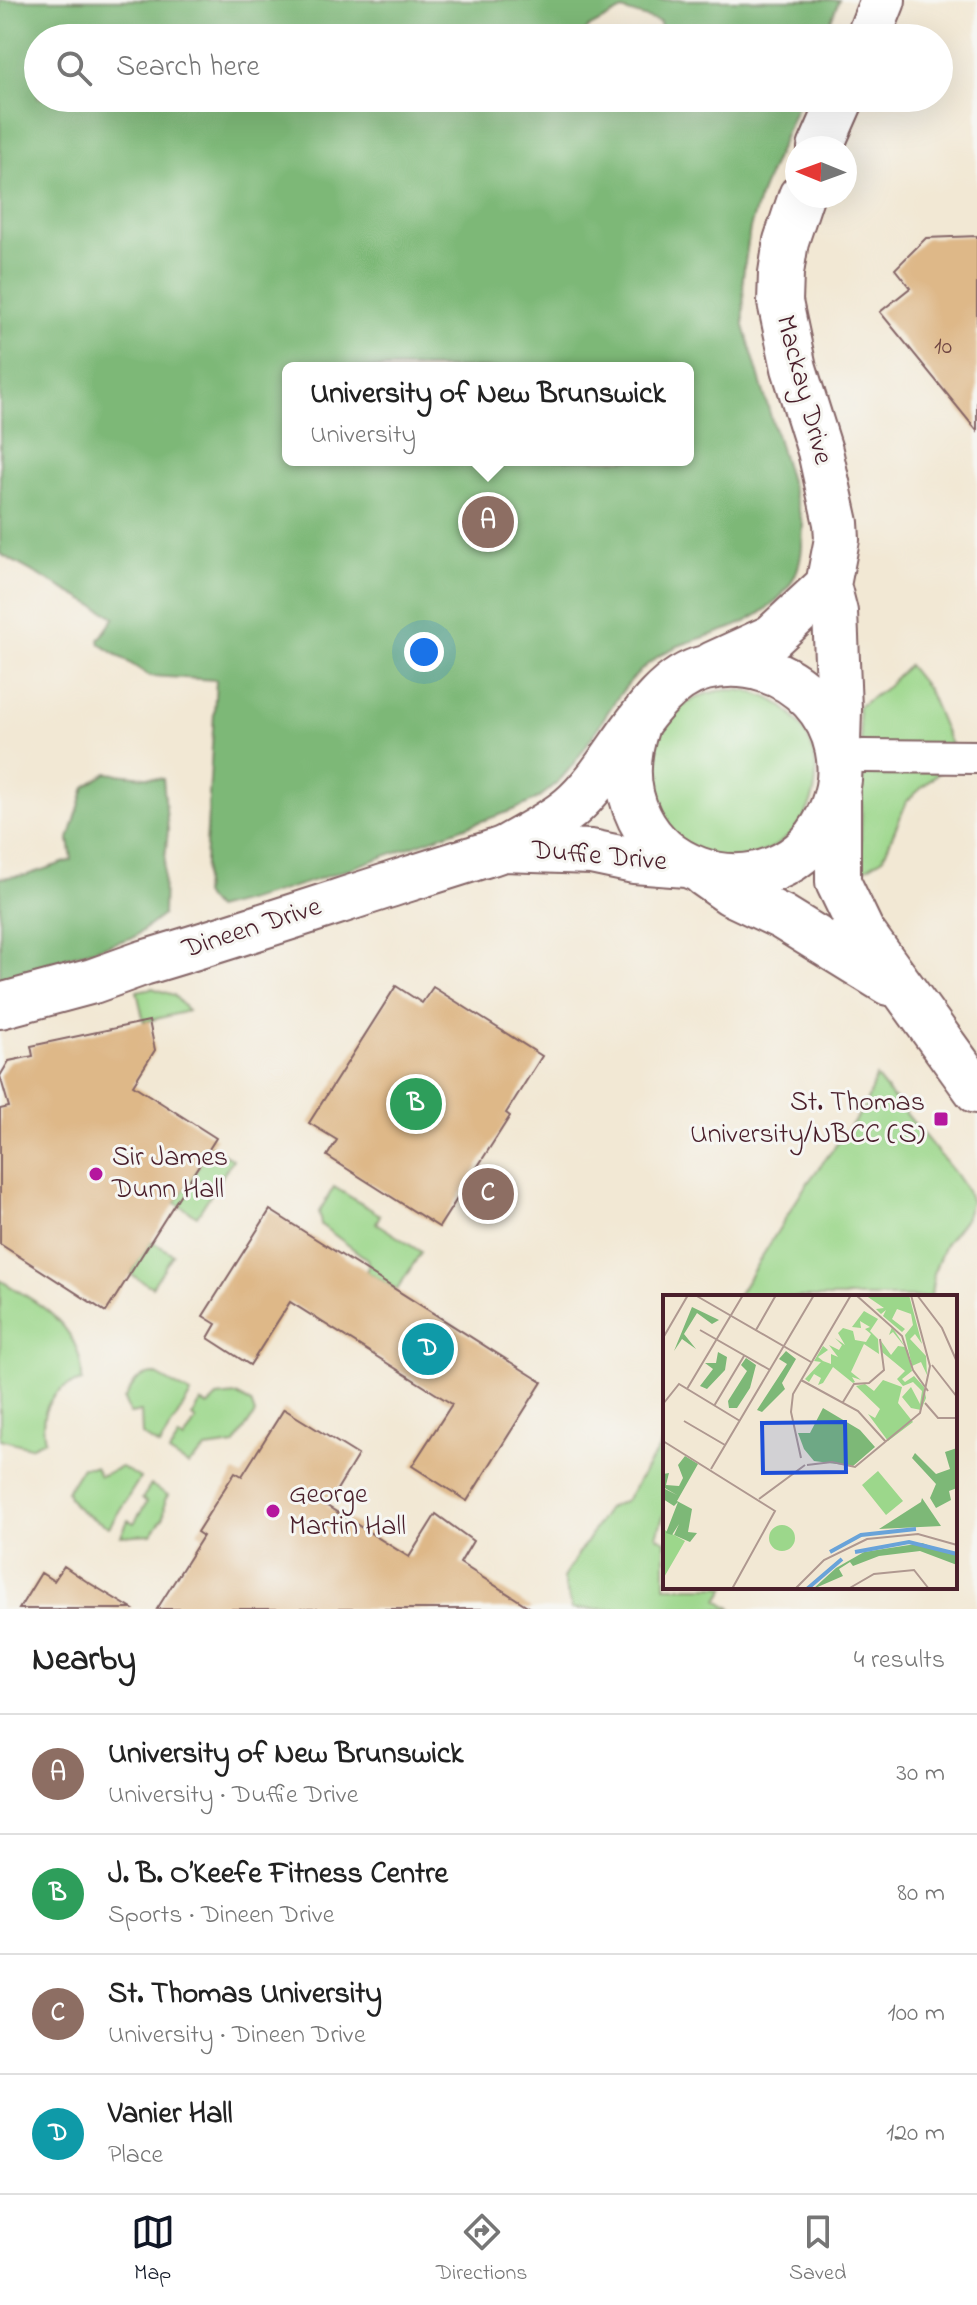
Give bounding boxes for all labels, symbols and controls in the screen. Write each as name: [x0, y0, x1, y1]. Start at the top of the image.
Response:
search box: [24, 24, 953, 112]
icon: search: [52, 46, 96, 90]
text: Search here: [116, 46, 260, 90]
north arrow: [785, 136, 857, 208]
street label: Mackay Drive: [763, 311, 843, 470]
house number: 10: [934, 330, 952, 365]
popup: [282, 362, 694, 466]
text: University of New Brunswick: [310, 373, 666, 417]
text: University: [310, 417, 416, 455]
pin: A: [462, 492, 514, 552]
your location: [404, 632, 444, 672]
street label: Duffie Drive: [528, 831, 669, 883]
street label: Dineen Drive: [176, 887, 327, 971]
pin: B: [390, 1074, 442, 1134]
place label: St. Thomas University/NBCC (S): [690, 1083, 925, 1156]
marker: St. Thomas University/NBCC (S): [932, 1110, 950, 1128]
place label: Sir James Dunn Hall: [111, 1138, 228, 1211]
pin: C: [462, 1164, 514, 1224]
marker: Sir James Dunn Hall: [87, 1165, 105, 1183]
inset map: [663, 1295, 957, 1589]
pin: D: [402, 1319, 454, 1379]
place label: George Martin Hall: [289, 1475, 406, 1548]
marker: George Martin Hall: [264, 1502, 282, 1520]
text: Nearby: [32, 1636, 136, 1686]
text: 4 results: [854, 1642, 945, 1680]
text: University of New Brunswick: [108, 1733, 463, 1777]
text: A: [50, 1755, 66, 1793]
text: 30 m: [896, 1755, 945, 1793]
text: University · Duffie Drive: [108, 1777, 358, 1815]
text: J. B. O’Keefe Fitness Centre: [108, 1853, 448, 1897]
text: B: [49, 1875, 67, 1913]
text: 80 m: [897, 1875, 945, 1913]
text: Sports · Dineen Drive: [108, 1897, 334, 1935]
text: St. Thomas University: [108, 1973, 382, 2017]
text: C: [51, 1995, 65, 2033]
text: 100 m: [888, 1995, 945, 2033]
text: University · Dineen Drive: [108, 2017, 366, 2055]
text: Vanier Hall: [108, 2093, 232, 2137]
text: D: [48, 2115, 68, 2153]
text: 120 m: [886, 2115, 945, 2153]
text: Place: [108, 2137, 163, 2175]
tab: Map: [131, 2210, 175, 2290]
tab: Directions: [436, 2210, 528, 2290]
tab: Saved: [789, 2210, 846, 2290]

